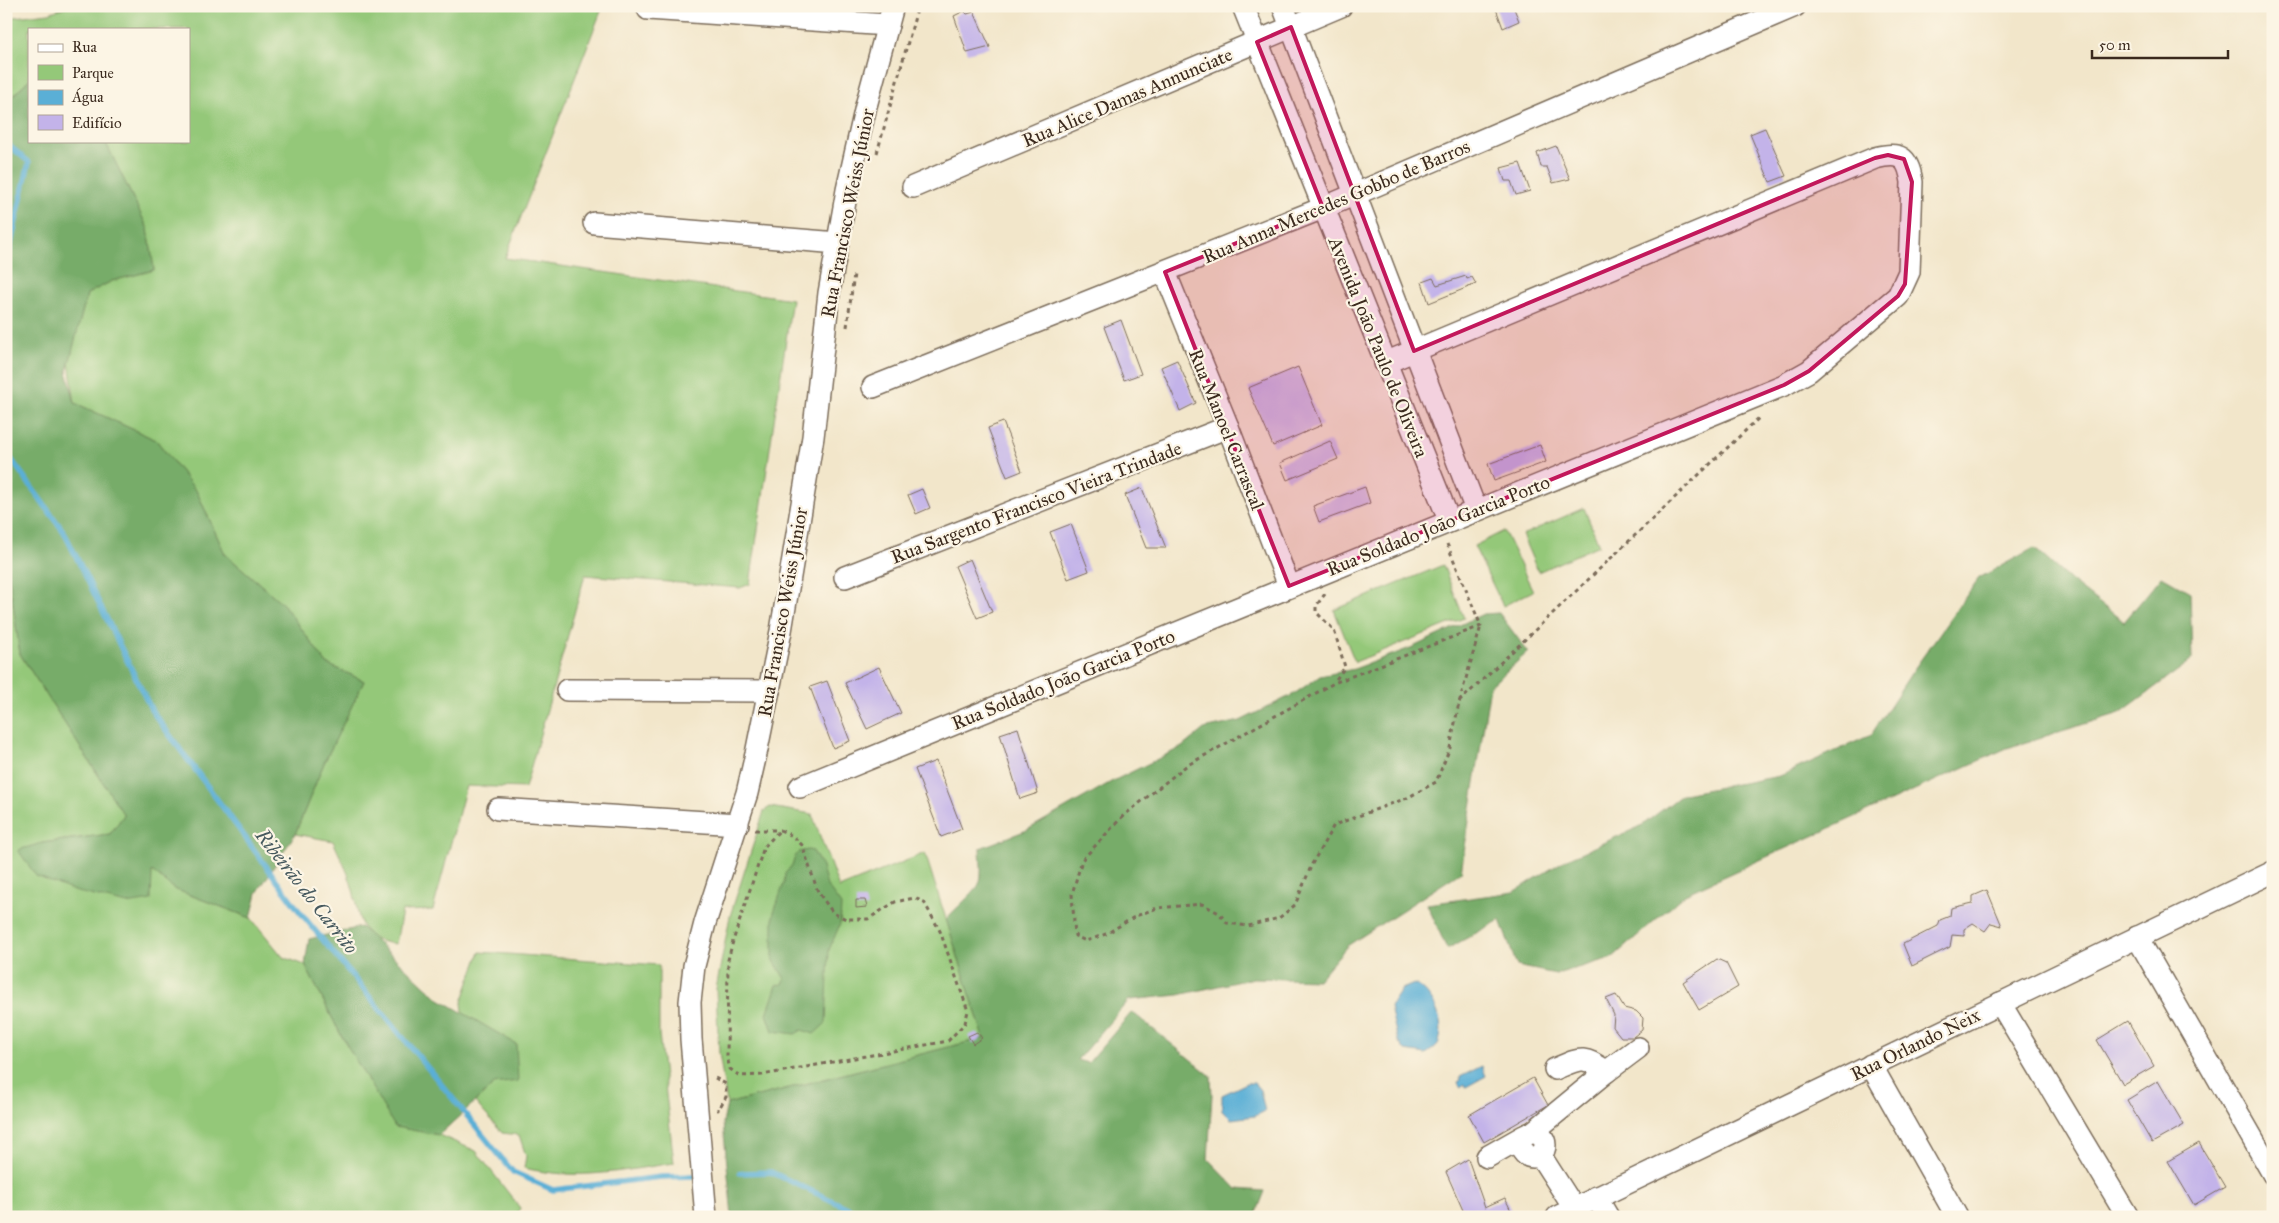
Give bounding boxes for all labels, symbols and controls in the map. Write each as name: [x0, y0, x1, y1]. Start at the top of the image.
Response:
legend: [28, 28, 190, 142]
scale bar: [2092, 28, 2228, 60]
text: 50 m: [2099, 36, 2131, 54]
text: Rua: [72, 38, 97, 56]
street label: Rua Alice Damas Annunciate: [1019, 43, 1236, 152]
text: Parque: [72, 64, 114, 83]
text: Água: [71, 87, 104, 106]
street label: Rua Francisco Weiss Júnior: [816, 106, 880, 320]
text: Edifício: [72, 114, 122, 132]
street label: Rua Anna Mercedes Gobbo de Barros: [1199, 134, 1474, 268]
street label: Avenida João Paulo de Oliveira: [1322, 233, 1434, 462]
street label: Rua Manoel Carrascal: [1184, 345, 1270, 514]
street label: Rua Sargento Francisco Vieira Trindade: [888, 436, 1185, 570]
street label: Rua Soldado João Garcia Porto: [1323, 470, 1554, 582]
street label: Rua Francisco Weiss Júnior: [753, 504, 813, 719]
street label: Rua Soldado João Garcia Porto: [948, 624, 1179, 736]
water label: Ribeirão do Carrito: [250, 823, 364, 959]
street label: Rua Orlando Neix: [1847, 1003, 1984, 1086]

